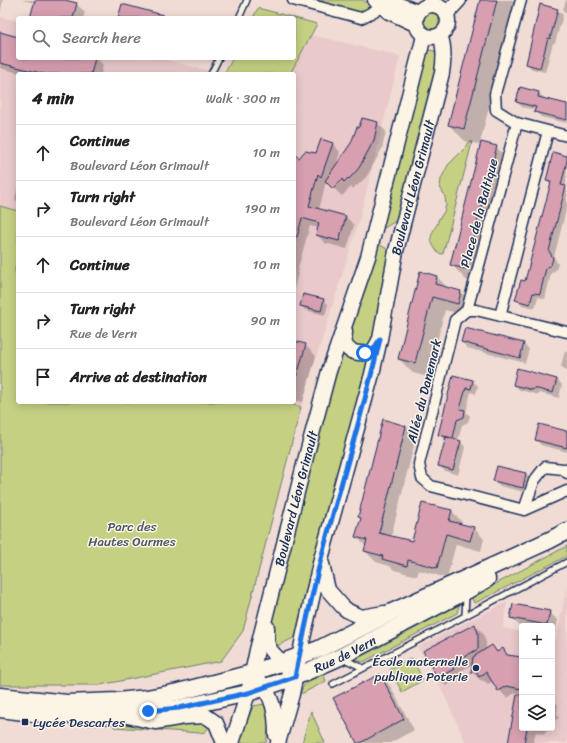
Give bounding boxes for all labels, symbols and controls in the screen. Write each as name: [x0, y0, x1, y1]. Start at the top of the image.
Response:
search box: [16, 16, 296, 60]
text: Search here: [62, 25, 141, 51]
icon: search: [30, 27, 52, 49]
text: 4 min: [32, 83, 74, 113]
text: Walk · 300 m: [206, 87, 280, 110]
street label: Boulevard Léon Grimault: [384, 116, 441, 258]
text: Continue: [70, 128, 130, 154]
text: 10 m: [253, 141, 280, 164]
icon: ahead: [32, 142, 54, 164]
text: Boulevard Léon Grimault: [70, 154, 209, 177]
street label: Place de la Baltique: [453, 156, 505, 270]
text: Turn right: [70, 184, 135, 210]
text: 190 m: [245, 197, 280, 220]
icon: right: [32, 198, 54, 220]
text: Boulevard Léon Grimault: [70, 210, 209, 233]
text: Continue: [70, 252, 130, 278]
text: 10 m: [253, 253, 280, 276]
icon: ahead: [32, 254, 54, 276]
text: Turn right: [70, 296, 135, 322]
text: 90 m: [250, 309, 280, 332]
icon: right: [32, 310, 54, 332]
text: Rue de Vern: [70, 322, 137, 345]
street label: Allée du Danemark: [400, 336, 448, 446]
route start: [356, 344, 374, 362]
text: Arrive at destination: [70, 364, 207, 390]
icon: arrive: [32, 366, 54, 388]
street label: Boulevard Léon Grimault: [267, 427, 324, 569]
park label: Parc des Hautes Ourmes: [88, 515, 176, 553]
map controls: [519, 623, 555, 731]
button: +: [519, 623, 555, 659]
street label: Rue de Vern: [310, 629, 380, 679]
place label: École maternelle publique Poterie: [372, 650, 468, 688]
button: −: [519, 659, 555, 695]
marker: École maternelle publique Poterie: [471, 663, 481, 673]
button: layers: [519, 695, 555, 731]
route end: [139, 702, 157, 720]
place label: Lycée Descartes: [33, 711, 126, 734]
marker: Lycée Descartes: [20, 717, 30, 727]

